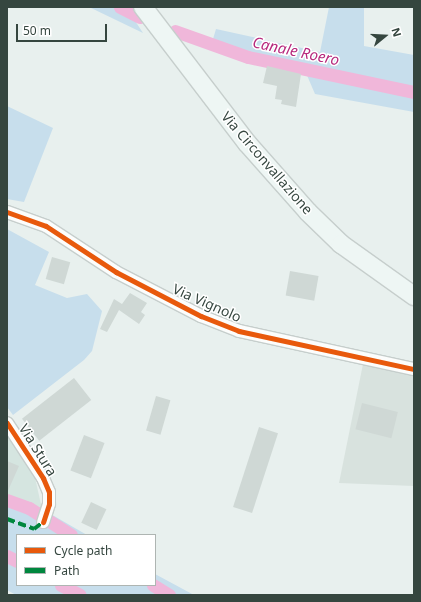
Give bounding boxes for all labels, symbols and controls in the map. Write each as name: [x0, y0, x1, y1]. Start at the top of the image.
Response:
scale bar: [18, 16, 109, 42]
north arrow: [365, 16, 405, 56]
text: 50 m: [23, 22, 51, 39]
text: N: [388, 26, 405, 39]
water label: Canale Roero: [251, 33, 341, 69]
street label: Via Circonvallazione: [218, 108, 316, 218]
street label: Via Vignolo: [170, 280, 244, 326]
street label: Via Stura: [15, 421, 61, 479]
legend: [16, 534, 156, 586]
text: Cycle path: [54, 542, 112, 559]
text: Path: [54, 562, 80, 579]

